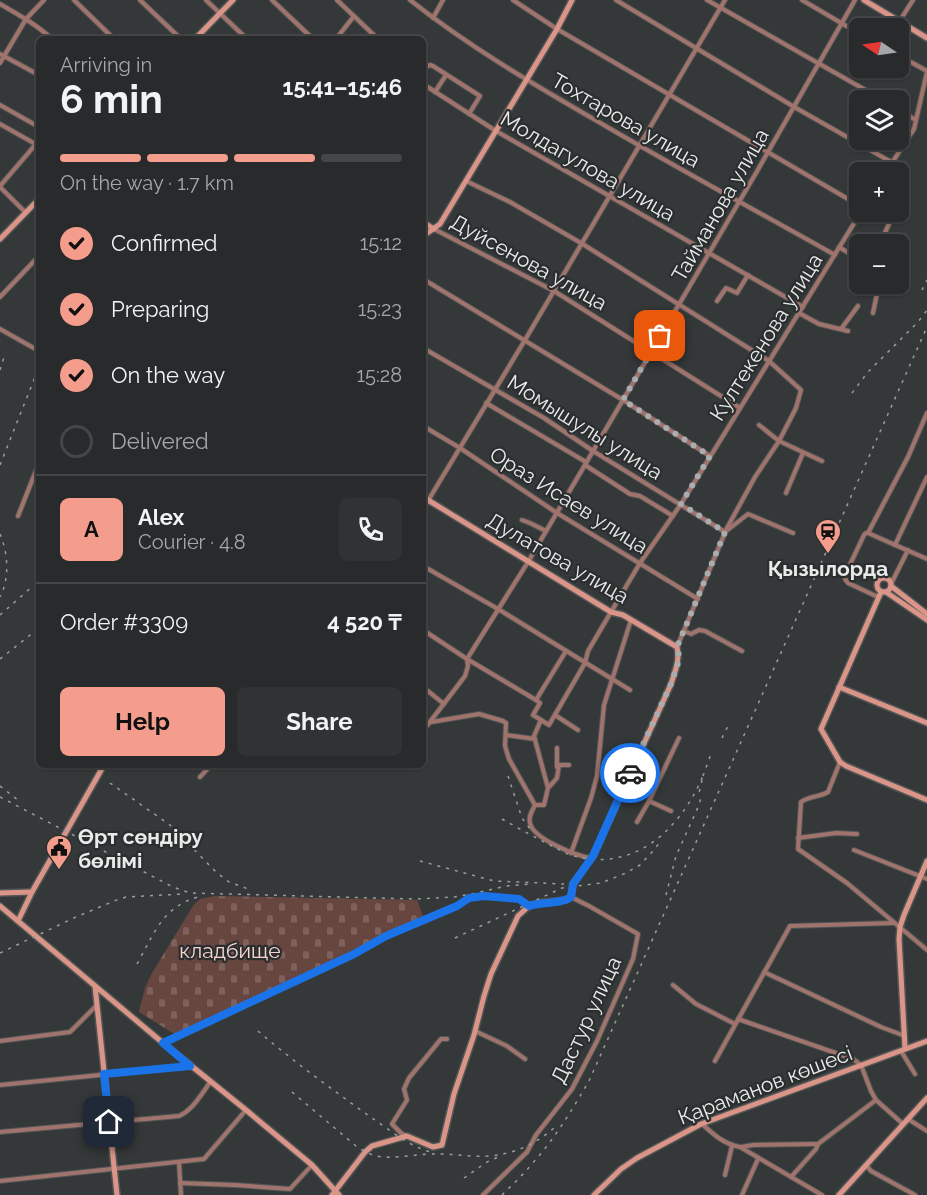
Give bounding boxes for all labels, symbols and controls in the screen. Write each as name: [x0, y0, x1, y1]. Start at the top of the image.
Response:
north arrow: [849, 18, 909, 78]
map controls: [849, 18, 909, 294]
text: Arriving in: [60, 53, 152, 77]
street label: Тохтарова улица: [547, 67, 705, 173]
text: 15:41–15:46: [283, 74, 402, 100]
text: 6 min: [60, 76, 163, 122]
button: layers: [849, 90, 909, 150]
street label: Молдагулова улица: [496, 106, 680, 226]
street label: Тайманова улица: [666, 124, 774, 286]
button: +: [849, 162, 909, 222]
text: On the way · 1.7 km: [60, 171, 234, 195]
street label: Дуйсенова улица: [446, 209, 612, 315]
icon: check: [60, 227, 93, 260]
text: Confirmed: [111, 230, 218, 256]
text: 15:12: [360, 231, 402, 255]
button: −: [849, 234, 909, 294]
street label: Култекенова улица: [704, 249, 828, 425]
icon: check: [60, 293, 93, 326]
text: Preparing: [111, 296, 209, 322]
text: 15:23: [358, 297, 402, 321]
pin: [634, 310, 685, 361]
icon: bag: [643, 319, 676, 352]
icon: check: [60, 359, 93, 392]
text: On the way: [111, 362, 225, 388]
text: 15:28: [357, 363, 402, 387]
street label: Момышулы улица: [503, 369, 667, 485]
text: Delivered: [111, 428, 209, 454]
street label: Ораз Исаев улица: [485, 441, 653, 559]
button: phone: [339, 498, 402, 561]
text: Alex: [138, 504, 184, 530]
street label: Дулатова улица: [483, 507, 633, 609]
text: A: [84, 516, 99, 542]
station icon: Қызылорда: [813, 517, 843, 555]
text: Courier · 4.8: [138, 530, 246, 554]
place label: Қызылорда: [768, 556, 888, 581]
text: Order #3309: [60, 609, 188, 635]
text: 4 520 ₸: [327, 609, 402, 635]
button: Help: [60, 687, 225, 756]
button: Share: [237, 687, 402, 756]
courier: [600, 743, 660, 803]
icon: car: [614, 757, 647, 790]
place label: Өрт сөндіру бөлімі: [78, 824, 203, 873]
public building icon: Өрт сөндіру бөлімі: [44, 833, 74, 871]
park label: кладбище: [179, 938, 281, 963]
street label: Дастур улица: [546, 953, 626, 1087]
street label: Қараманов көшесі: [674, 1040, 856, 1130]
pin: [83, 1096, 134, 1147]
icon: home: [92, 1105, 125, 1138]

